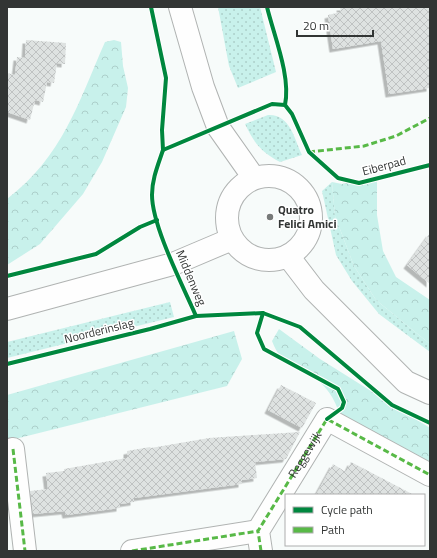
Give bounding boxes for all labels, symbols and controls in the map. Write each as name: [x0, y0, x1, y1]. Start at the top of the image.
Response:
scale bar: [297, 12, 373, 38]
text: 20 m: [303, 16, 329, 35]
street label: Eiberpad: [360, 151, 408, 180]
place label: Quatro Felici Amici: [278, 200, 337, 233]
marker: Quatro Felici Amici: [265, 212, 275, 222]
street label: Middenweg: [171, 247, 212, 309]
street label: Noorderinslag: [62, 313, 136, 348]
street label: Reggewijk: [283, 427, 326, 481]
legend: [285, 494, 425, 546]
text: Cycle path: [321, 500, 373, 519]
text: Path: [321, 520, 345, 539]

